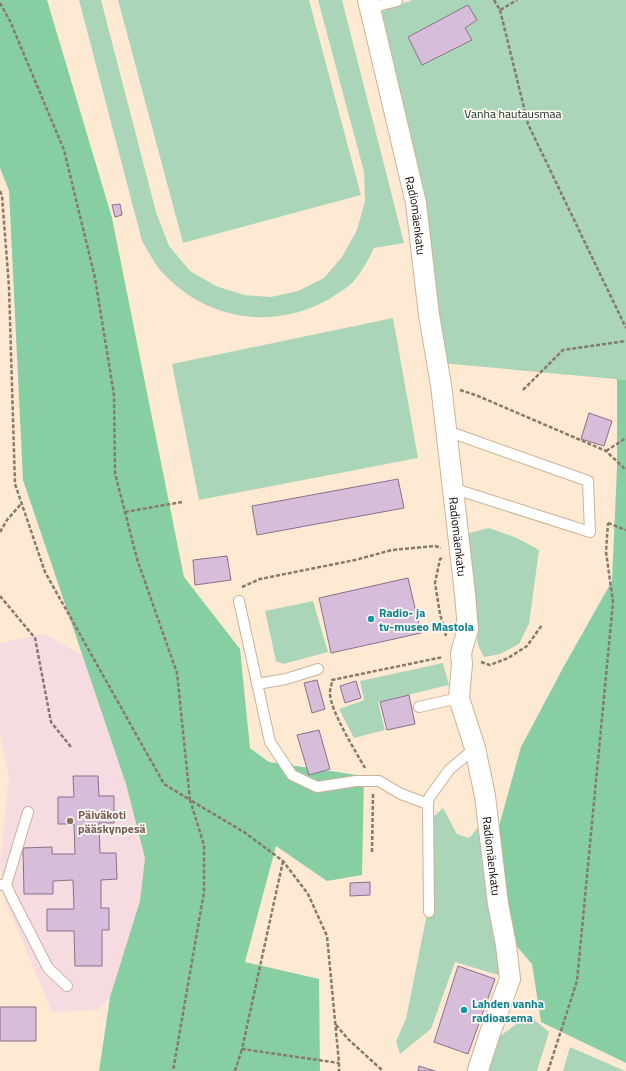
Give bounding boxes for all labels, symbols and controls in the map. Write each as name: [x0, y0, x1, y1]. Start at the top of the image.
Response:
park label: Vanha hautausmaa: [464, 104, 562, 123]
street label: Radiomäenkatu: [400, 174, 431, 256]
street label: Radiomäenkatu: [444, 496, 472, 577]
place label: Radio- ja tv-museo Mastola: [379, 603, 474, 636]
marker: Radio- ja tv-museo Mastola: [366, 614, 376, 624]
place label: Päiväkoti pääskynpesä: [78, 805, 146, 838]
street label: Radiomäenkatu: [478, 815, 506, 897]
marker: Päiväkoti pääskynpesä: [65, 816, 75, 826]
place label: Lahden vanha radioasema: [472, 994, 544, 1027]
marker: Lahden vanha radioasema: [459, 1005, 469, 1015]

